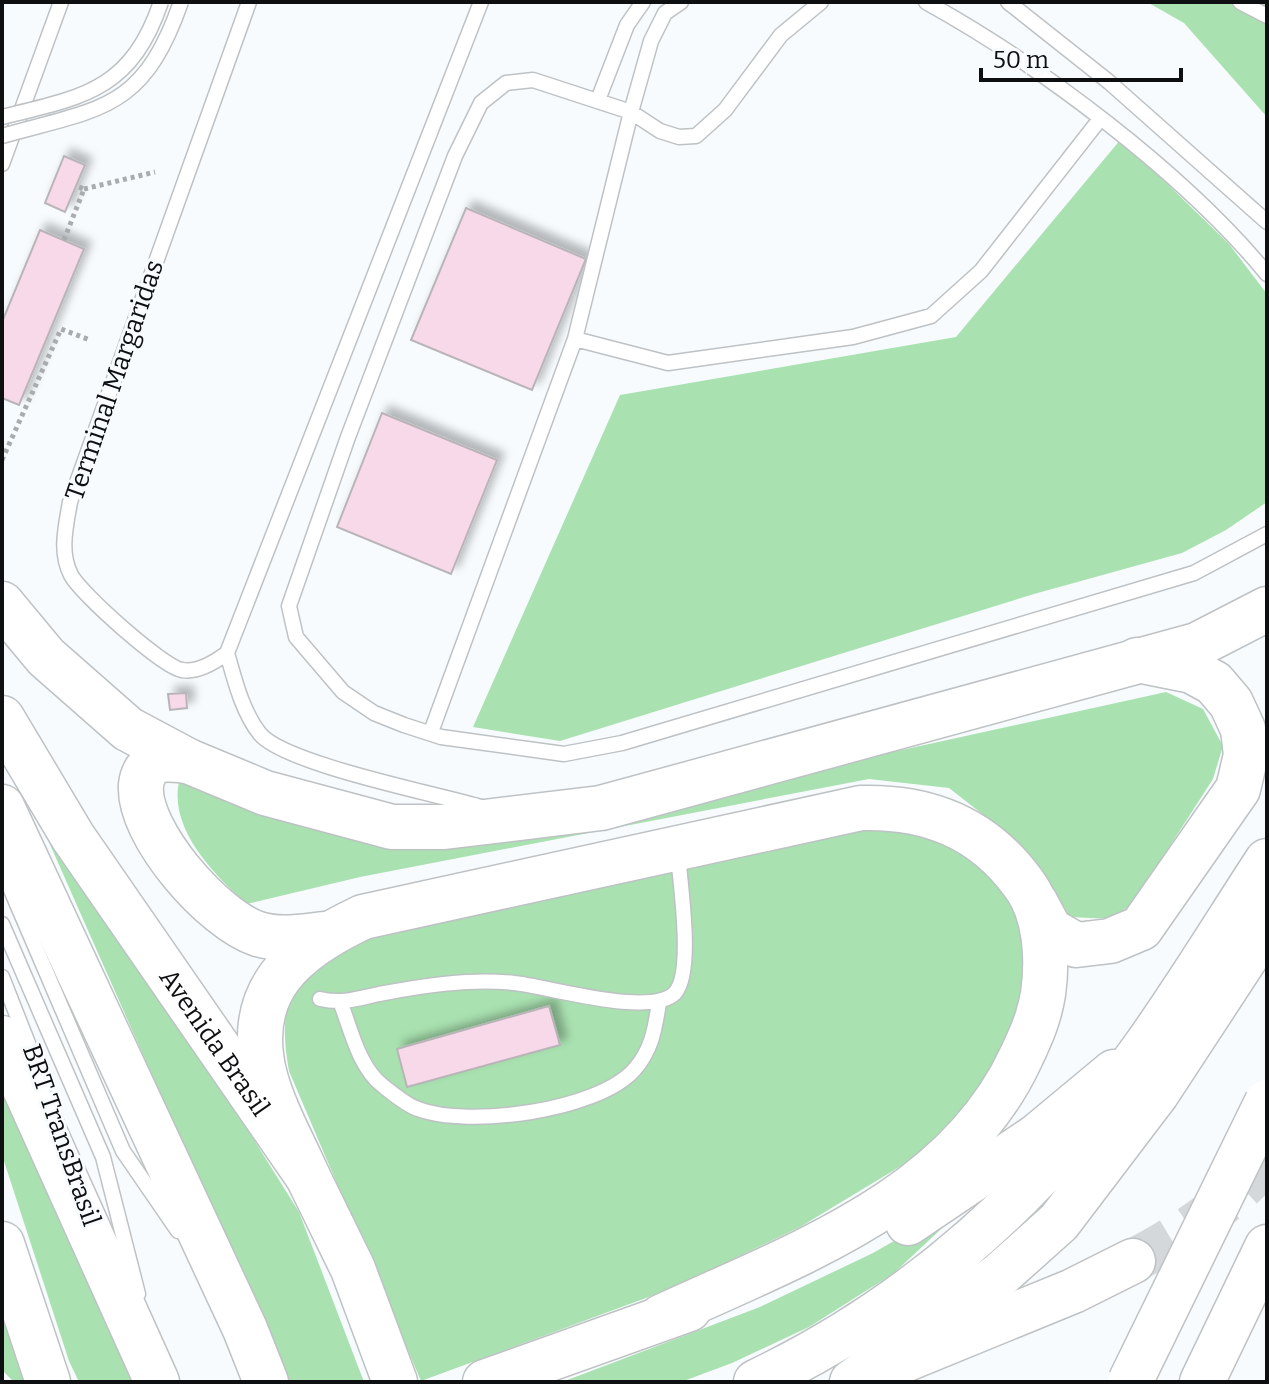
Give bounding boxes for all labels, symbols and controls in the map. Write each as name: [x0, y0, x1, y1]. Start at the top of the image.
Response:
scale bar: [981, 32, 1181, 82]
text: 50 m: [993, 46, 1049, 74]
street label: Terminal Margaridas: [59, 256, 170, 504]
street label: Avenida Brasil: [153, 963, 276, 1122]
street label: BRT TransBrasil: [16, 1040, 107, 1230]

